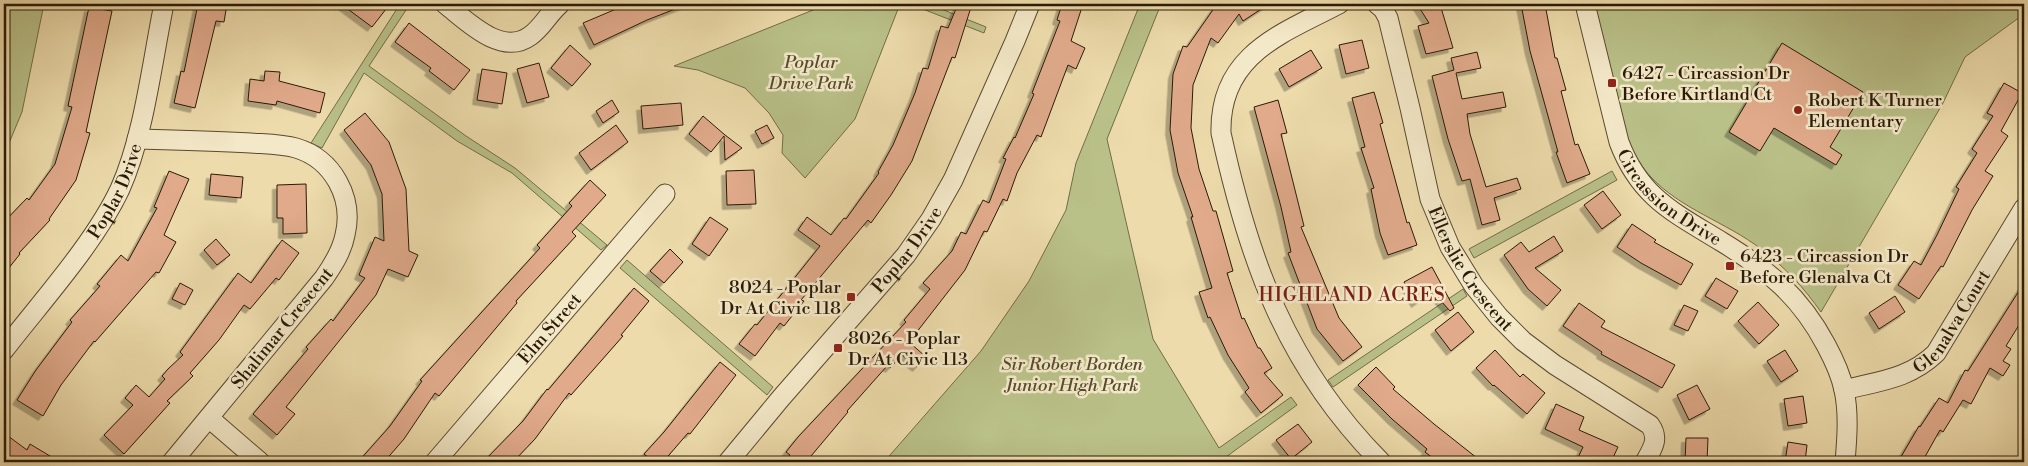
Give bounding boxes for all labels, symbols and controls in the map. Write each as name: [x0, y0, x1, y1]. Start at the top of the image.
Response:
park label: Poplar Drive Park: [767, 51, 854, 95]
place label: 6427 - Circassion Dr Before Kirtland Ct: [1621, 62, 1790, 106]
marker: 6427 - Circassion Dr Before Kirtland Ct: [1606, 77, 1618, 89]
place label: Robert K Turner Elementary: [1808, 89, 1942, 133]
marker: Robert K Turner Elementary: [1792, 104, 1804, 116]
street label: Poplar Drive: [83, 141, 147, 244]
street label: Circassion Drive: [1611, 145, 1726, 251]
street label: Poplar Drive: [867, 202, 948, 298]
street label: Ellerslie Crescent: [1422, 203, 1518, 337]
place label: 6423 - Circassion Dr Before Glenalva Ct: [1739, 245, 1909, 289]
marker: 6423 - Circassion Dr Before Glenalva Ct: [1724, 260, 1736, 272]
street label: Shalimar Crescent: [226, 262, 339, 394]
street label: Glenalva Court: [1909, 265, 1996, 379]
place label: 8024 - Poplar Dr At Civic 118: [720, 276, 841, 320]
district label: HIGHLAND ACRES: [1258, 283, 1446, 307]
street label: Elm Street: [513, 288, 587, 369]
marker: 8024 - Poplar Dr At Civic 118: [845, 291, 857, 303]
place label: 8026 - Poplar Dr At Civic 113: [848, 327, 968, 371]
marker: 8026 - Poplar Dr At Civic 113: [832, 342, 844, 354]
park label: Sir Robert Borden Junior High Park: [1001, 353, 1144, 397]

